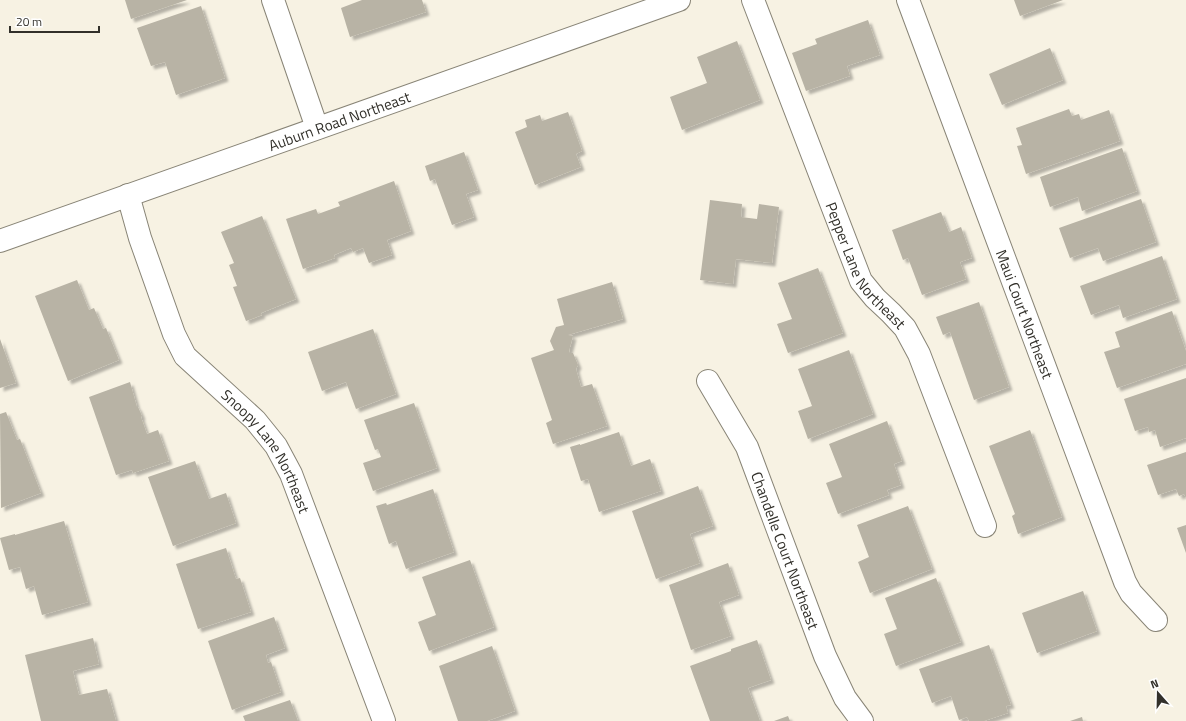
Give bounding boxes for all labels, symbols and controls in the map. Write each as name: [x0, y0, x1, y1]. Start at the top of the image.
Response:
scale bar: [10, 8, 99, 34]
text: 20 m: [16, 12, 42, 31]
street label: Auburn Road Northeast: [265, 85, 414, 156]
street label: Pepper Lane Northeast: [820, 198, 912, 334]
street label: Maui Court Northeast: [990, 246, 1060, 382]
street label: Snoopy Lane Northeast: [216, 383, 316, 517]
street label: Chandelle Court Northeast: [746, 468, 826, 633]
north arrow: [1138, 673, 1178, 713]
text: N: [1148, 675, 1161, 692]

